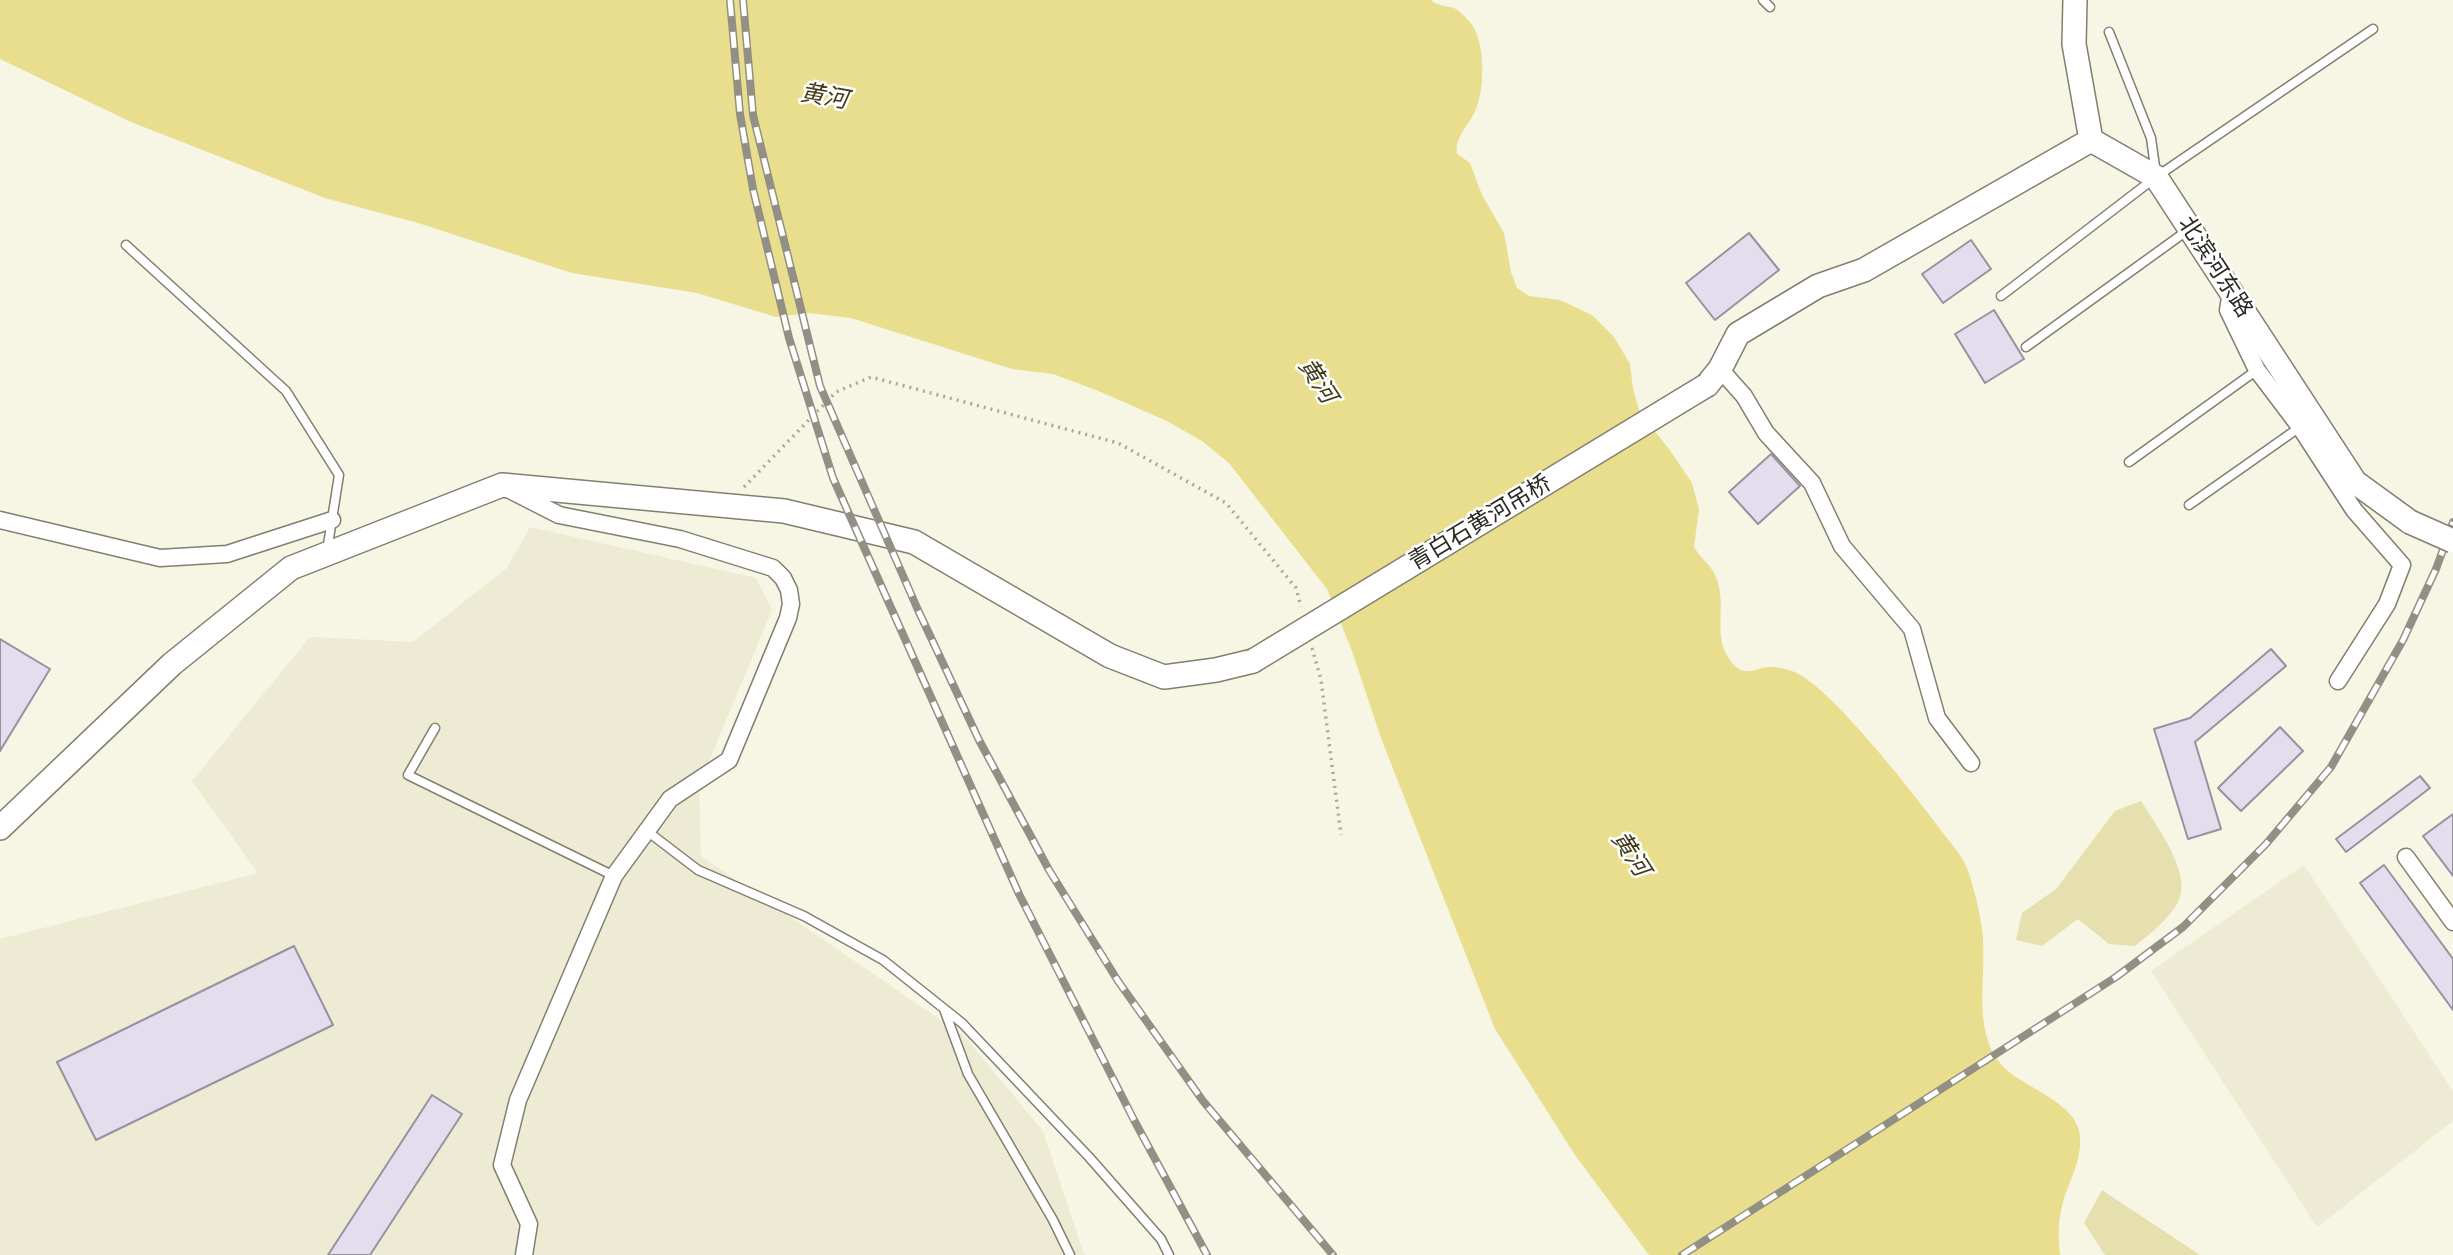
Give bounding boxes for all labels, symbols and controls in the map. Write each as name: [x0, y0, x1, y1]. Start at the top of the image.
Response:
water label: 黄河: [798, 79, 850, 115]
street label: 北滨河东路: [2172, 211, 2258, 323]
water label: 黄河: [1292, 353, 1342, 409]
street label: 青白石黄河吊桥: [1404, 470, 1556, 576]
water label: 黄河: [1605, 826, 1655, 882]

